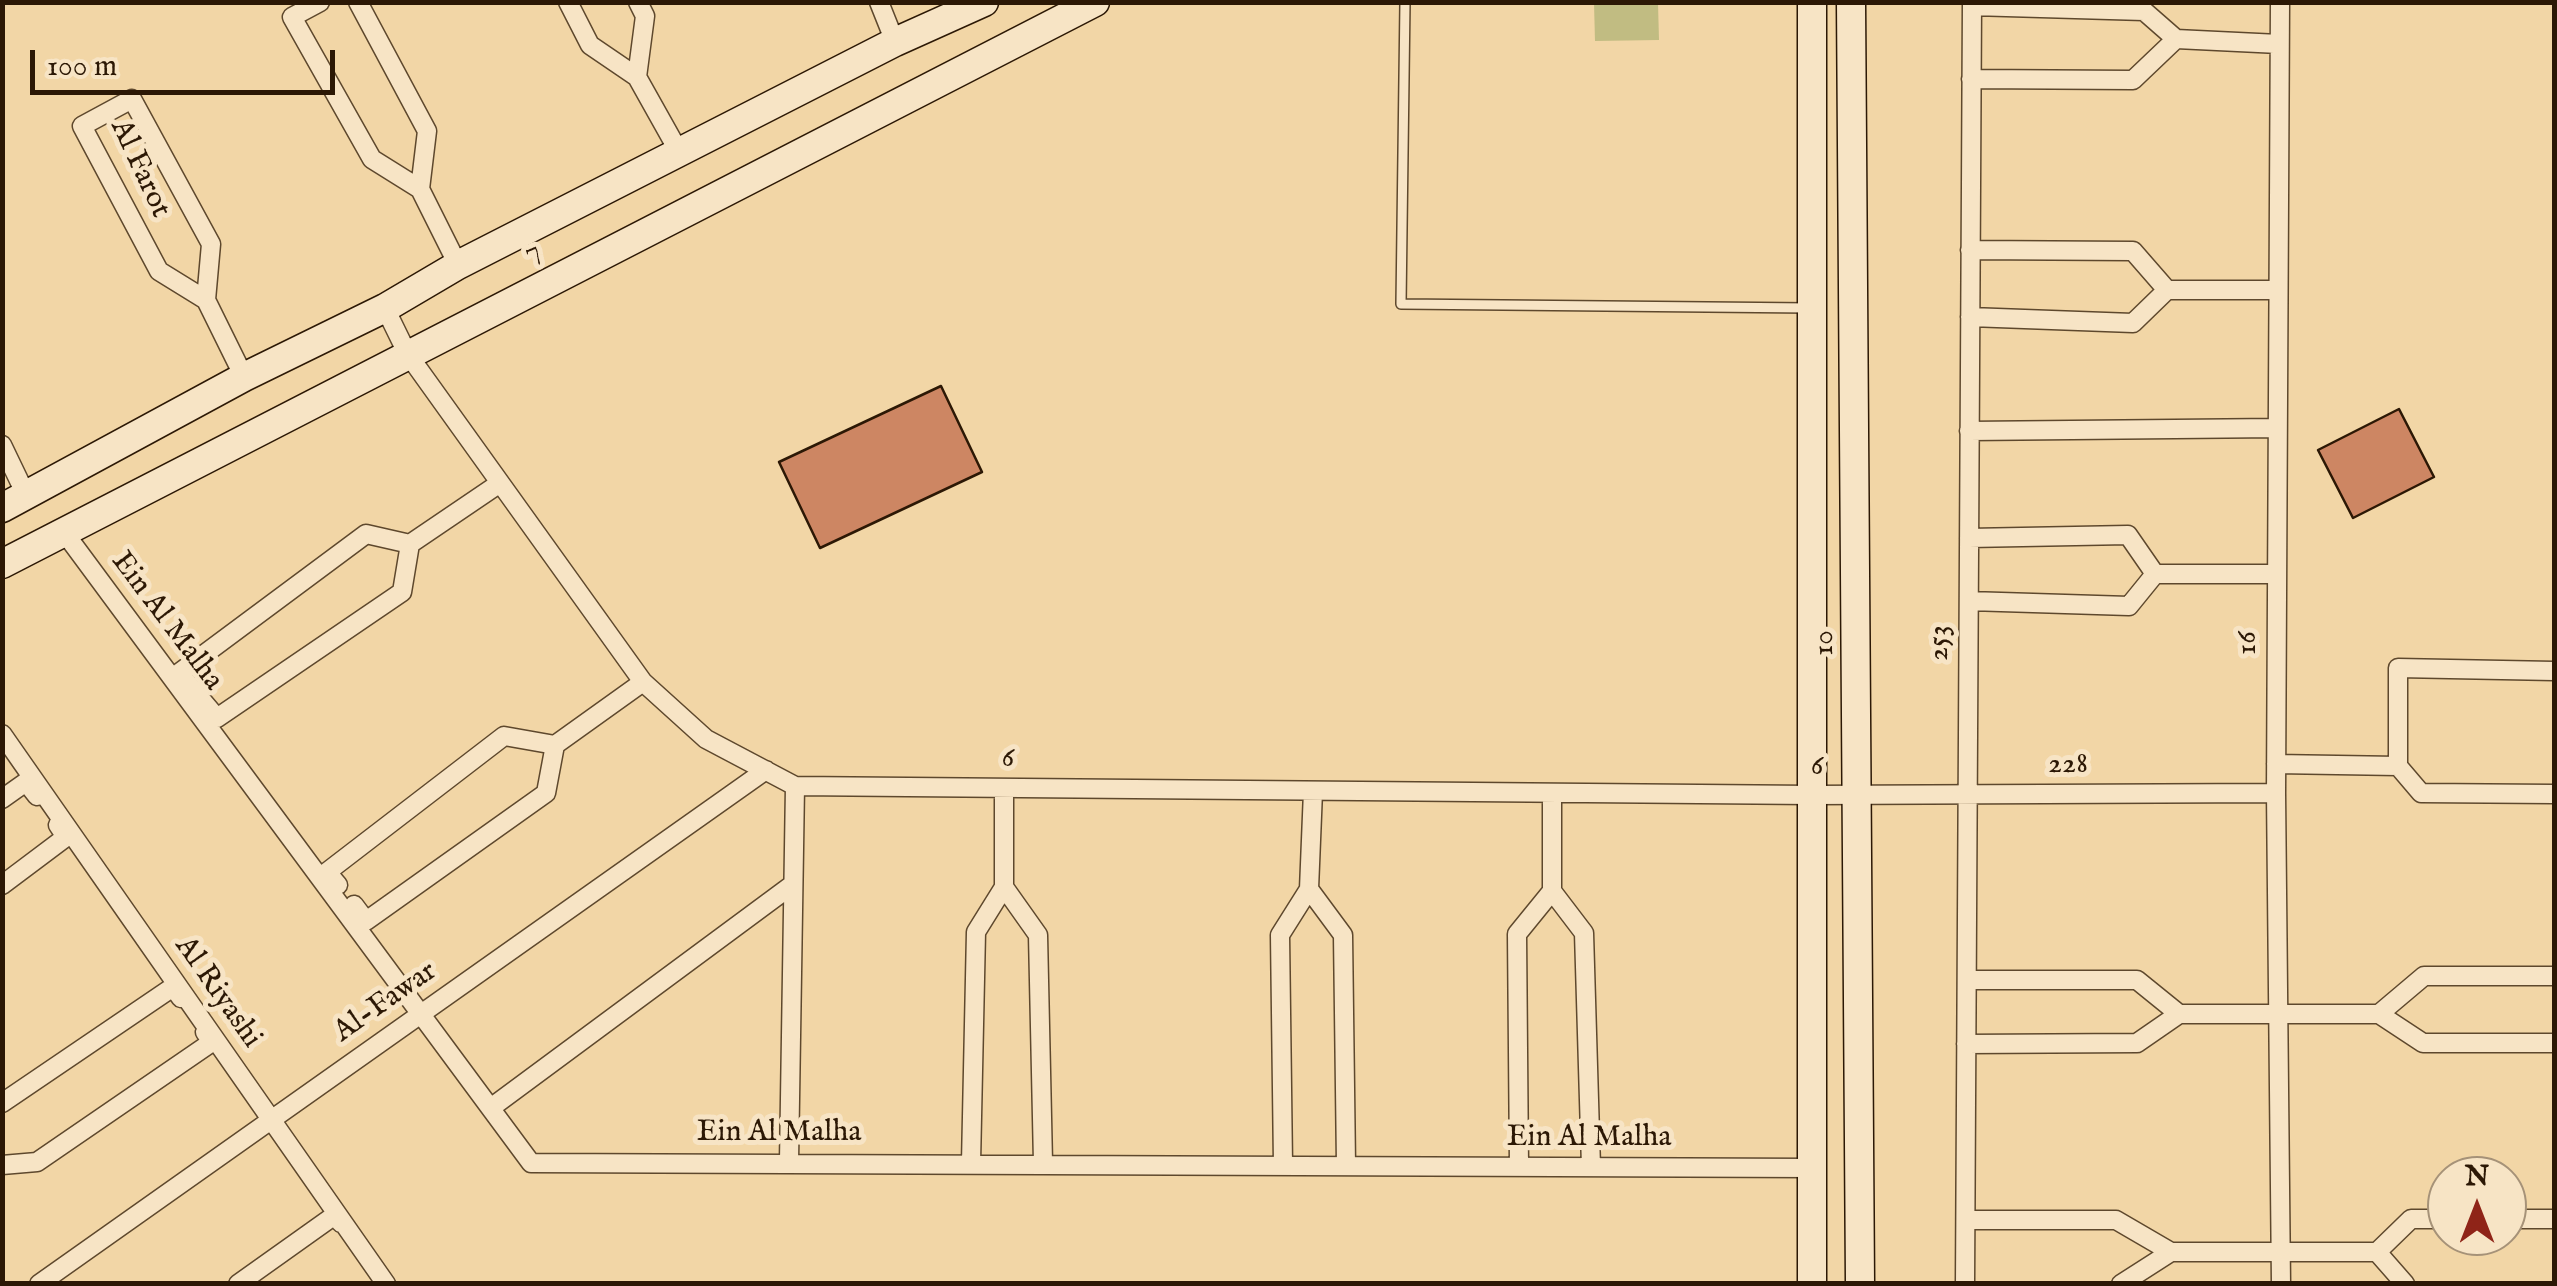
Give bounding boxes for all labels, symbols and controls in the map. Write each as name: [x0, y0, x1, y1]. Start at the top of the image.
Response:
scale bar: [35, 30, 340, 92]
text: 100 m: [47, 48, 117, 86]
street label: Al Farot: [101, 114, 177, 224]
street label: 7: [519, 234, 547, 272]
street label: Ein Al Malha: [102, 545, 230, 699]
street label: 253: [1923, 625, 1959, 661]
street label: 10: [1808, 630, 1844, 656]
street label: 16: [2231, 631, 2267, 655]
street label: 6: [1001, 742, 1015, 778]
street label: 228: [2048, 748, 2088, 784]
street label: 6: [1811, 750, 1823, 786]
street label: Al Riyashi: [166, 930, 268, 1056]
street label: Al-Fawar: [328, 955, 444, 1051]
street label: Ein Al Malha: [697, 1116, 861, 1152]
street label: Ein Al Malha: [1507, 1121, 1671, 1157]
north arrow: [2427, 1156, 2527, 1256]
text: N: [2465, 1160, 2489, 1195]

